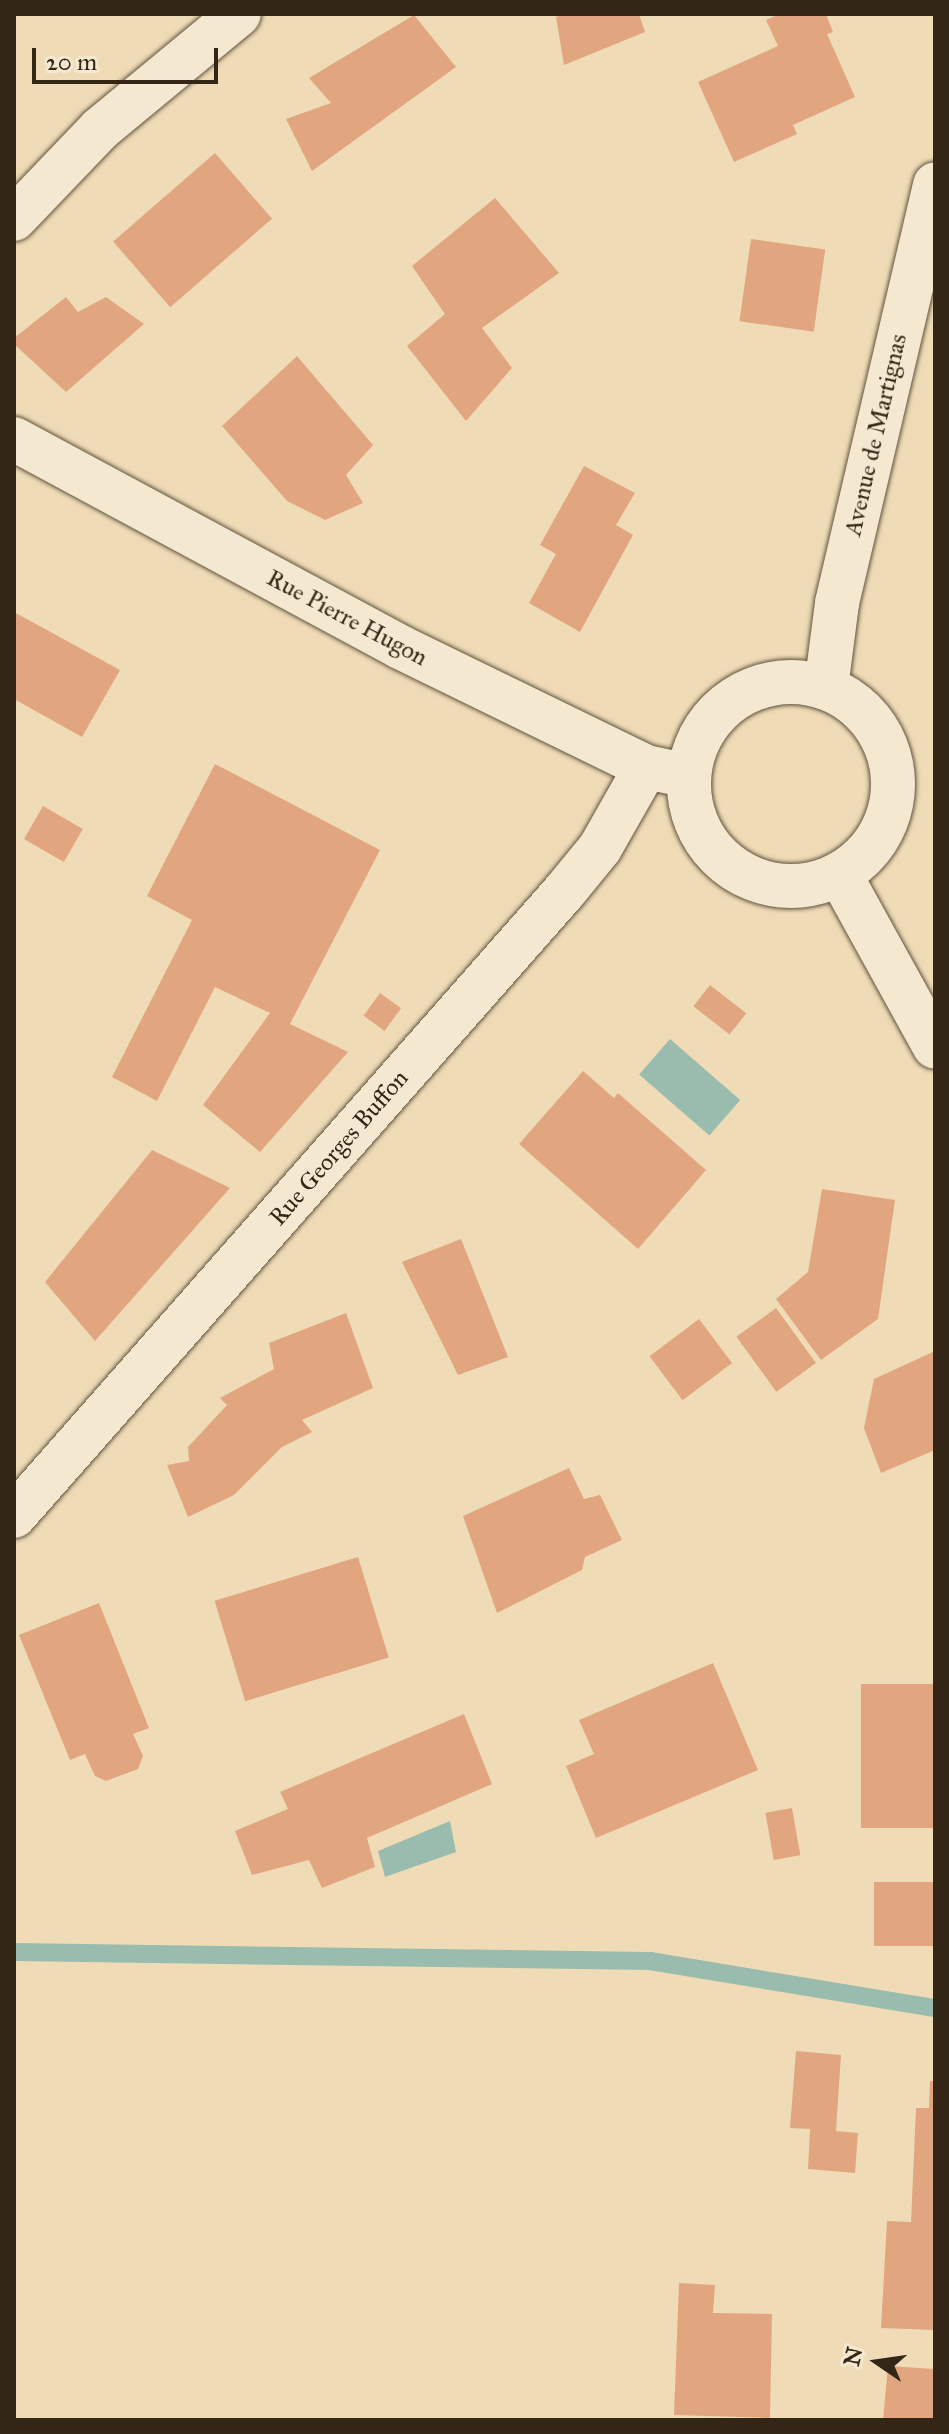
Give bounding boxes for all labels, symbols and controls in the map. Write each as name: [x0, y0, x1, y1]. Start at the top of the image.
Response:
scale bar: [36, 32, 222, 82]
text: 20 m: [46, 47, 97, 77]
street label: Avenue de Martignas: [839, 331, 913, 539]
street label: Rue Pierre Hugon: [262, 564, 432, 672]
street label: Rue Georges Buffon: [264, 1064, 414, 1232]
north arrow: [837, 2322, 917, 2402]
text: N: [838, 2344, 868, 2369]

